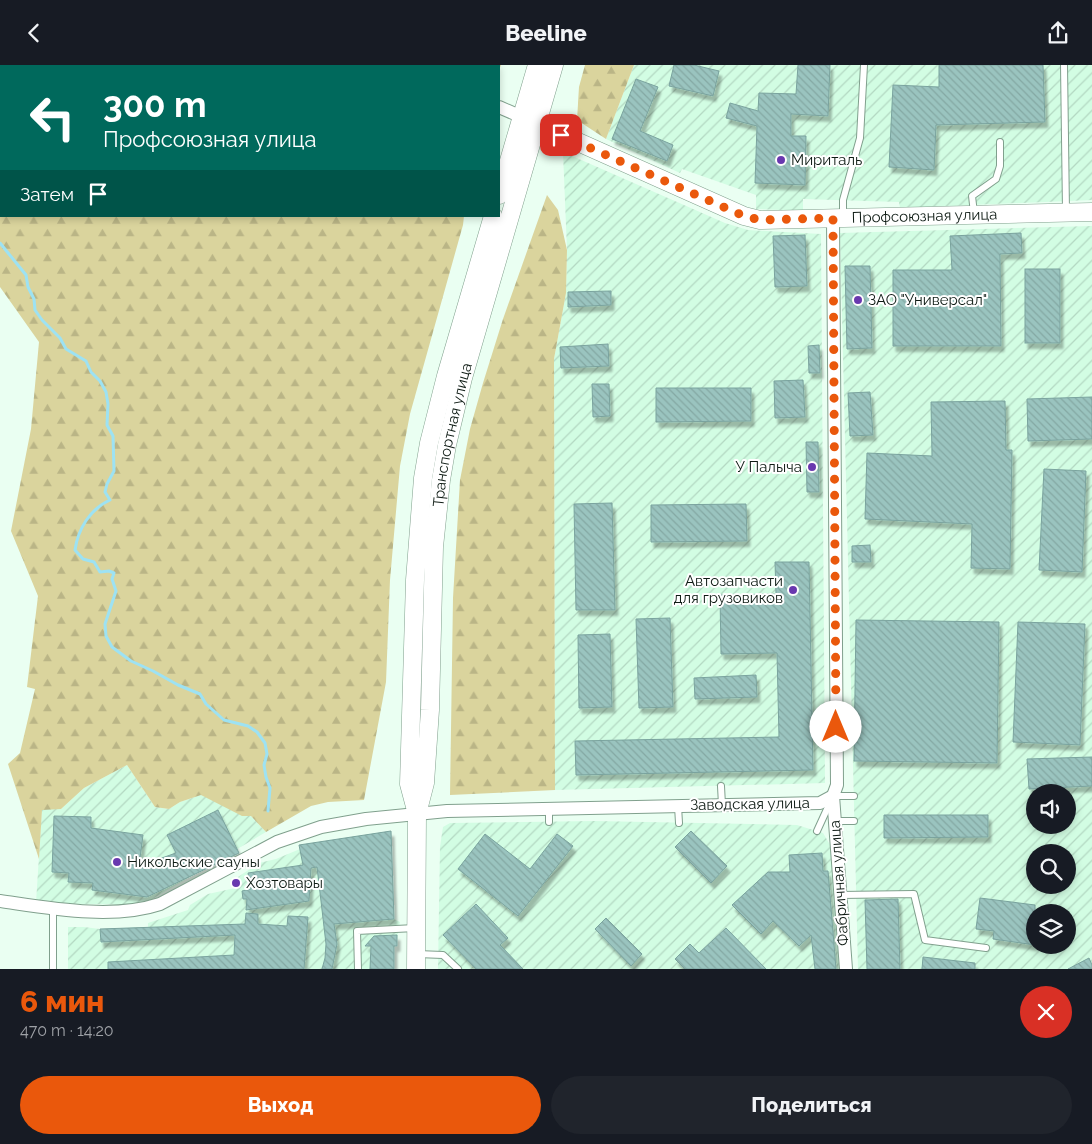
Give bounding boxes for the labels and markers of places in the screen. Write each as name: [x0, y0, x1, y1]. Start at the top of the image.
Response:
pin: [540, 114, 582, 156]
place label: Мириталь: [791, 151, 862, 169]
marker: Мириталь: [775, 154, 787, 166]
place label: ЗАО "Универсал": [868, 291, 987, 309]
marker: ЗАО "Универсал": [852, 294, 864, 306]
place label: У Палыча: [735, 458, 802, 476]
marker: У Палыча: [806, 461, 818, 473]
place label: Автозапчасти для грузовиков: [674, 572, 783, 607]
marker: Автозапчасти для грузовиков: [787, 584, 799, 596]
place label: Никольские сауны: [127, 853, 260, 871]
marker: Никольские сауны: [111, 856, 123, 868]
place label: Хозтовары: [246, 874, 323, 892]
marker: Хозтовары: [230, 877, 242, 889]

